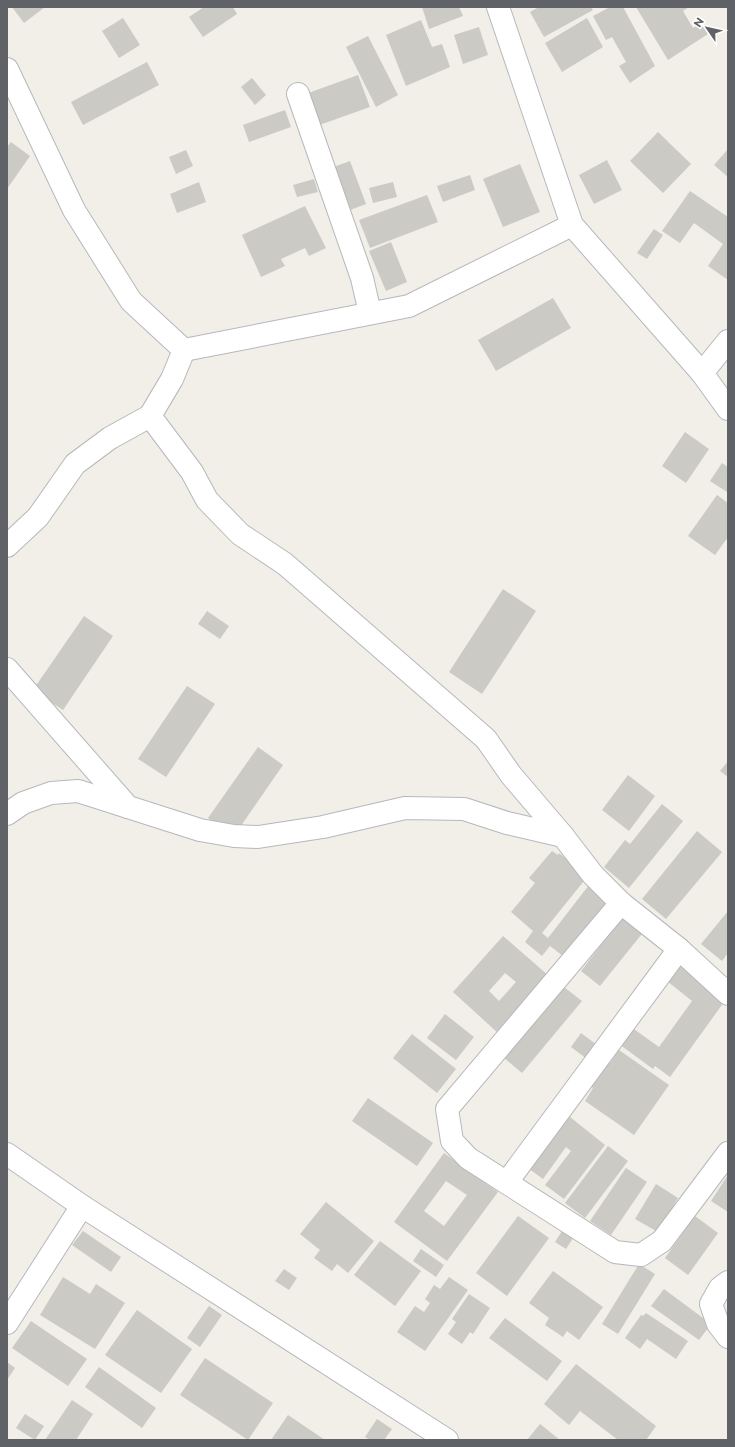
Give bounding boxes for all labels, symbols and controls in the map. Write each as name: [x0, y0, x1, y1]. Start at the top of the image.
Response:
north arrow: [687, 8, 727, 48]
text: N: [690, 15, 707, 30]

